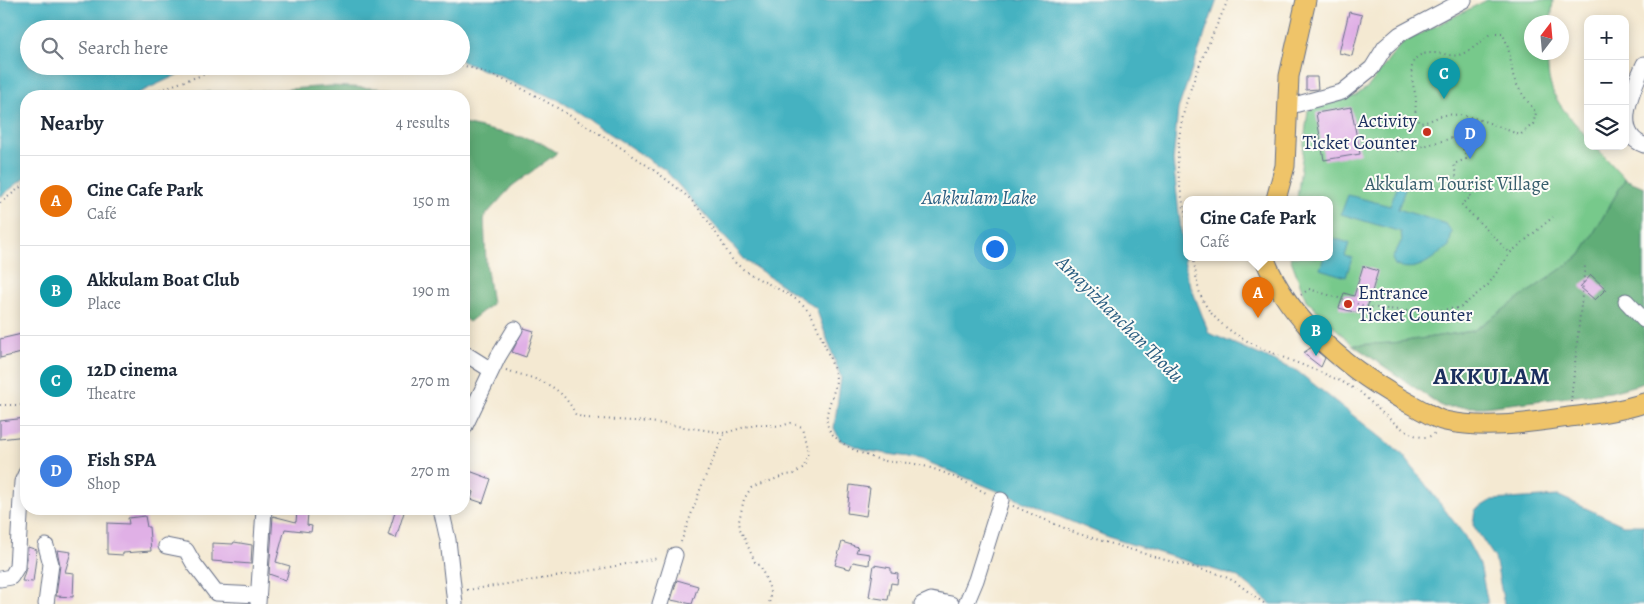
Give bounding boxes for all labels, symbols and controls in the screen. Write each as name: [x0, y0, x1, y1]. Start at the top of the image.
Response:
north arrow: [1524, 15, 1569, 60]
map controls: [1584, 15, 1629, 150]
button: +: [1584, 15, 1629, 60]
search box: [20, 20, 470, 75]
icon: search: [38, 34, 66, 62]
text: Search here: [78, 35, 168, 61]
pin: C: [1428, 58, 1460, 99]
button: −: [1584, 60, 1629, 105]
button: layers: [1584, 105, 1629, 150]
place label: Activity Ticket Counter: [1302, 108, 1418, 156]
text: Nearby: [40, 109, 103, 137]
text: 4 results: [396, 112, 450, 134]
pin: D: [1454, 118, 1486, 159]
marker: Activity Ticket Counter: [1421, 126, 1433, 138]
park label: Akkulam Tourist Village: [1364, 171, 1549, 197]
text: Cine Cafe Park: [87, 177, 203, 203]
water label: Aakkulam Lake: [921, 184, 1036, 211]
text: A: [51, 190, 61, 212]
text: 150 m: [413, 190, 450, 212]
popup: [1183, 196, 1333, 261]
text: Café: [87, 203, 117, 225]
text: Cine Cafe Park: [1200, 205, 1316, 231]
text: Café: [1200, 231, 1230, 253]
your location: [982, 236, 1008, 262]
water label: Amayizhanchan Thodu: [1050, 249, 1190, 389]
text: Akkulam Boat Club: [87, 267, 240, 293]
pin: A: [1242, 277, 1274, 318]
text: B: [51, 280, 61, 302]
text: 190 m: [412, 280, 450, 302]
place label: Entrance Ticket Counter: [1358, 280, 1473, 328]
text: Place: [87, 293, 121, 315]
marker: Entrance Ticket Counter: [1342, 298, 1354, 310]
pin: B: [1300, 315, 1332, 356]
text: 12D cinema: [87, 357, 178, 383]
district label: AKKULAM: [1432, 360, 1551, 392]
text: C: [51, 370, 61, 392]
text: 270 m: [411, 370, 450, 392]
text: Theatre: [87, 383, 136, 405]
text: Fish SPA: [87, 447, 156, 473]
text: D: [50, 460, 62, 482]
text: 270 m: [411, 460, 450, 482]
text: Shop: [87, 473, 120, 495]

